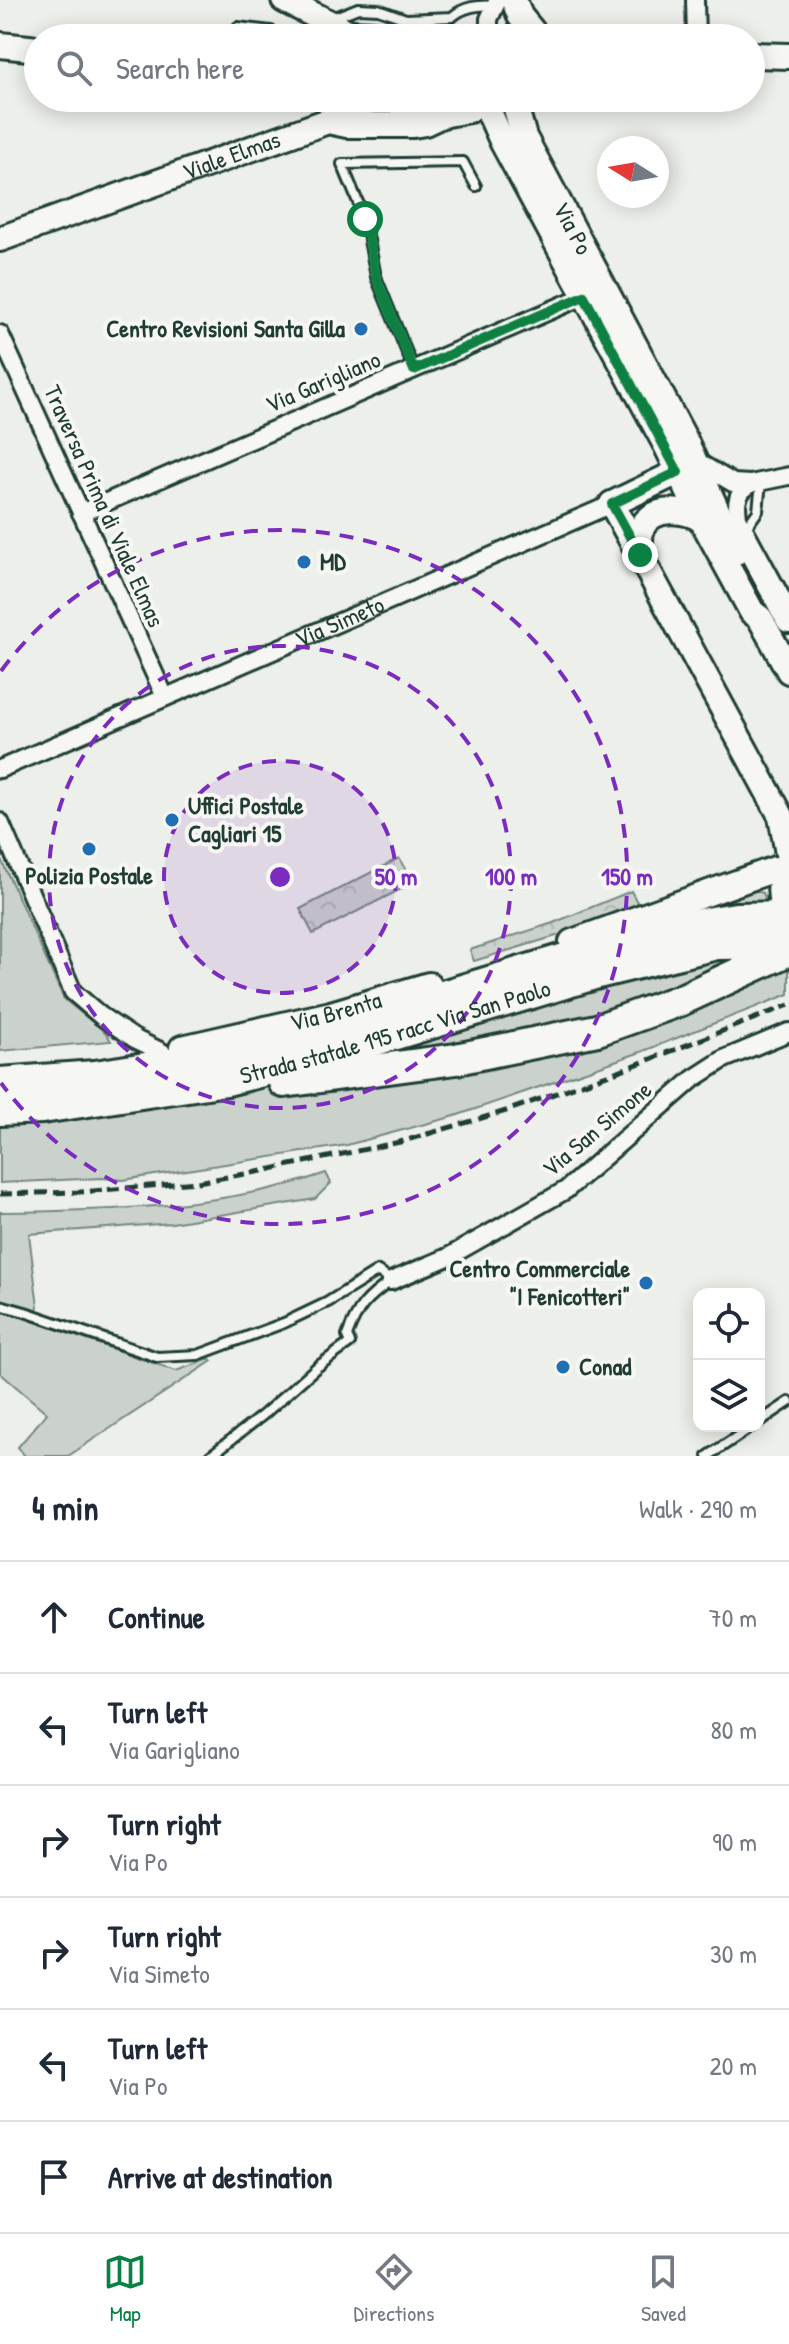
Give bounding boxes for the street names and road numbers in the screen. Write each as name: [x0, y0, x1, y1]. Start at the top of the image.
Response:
street label: Viale Elmas: [178, 122, 284, 187]
street label: Via Po: [546, 196, 601, 260]
street label: Via Garigliano: [260, 342, 385, 420]
street label: Traversa Prima di Viale Elmas: [37, 380, 173, 632]
street label: Via Simeto: [290, 588, 389, 654]
street label: Strada statale 195 racc Via San Paolo: [236, 971, 554, 1091]
street label: Via Brenta: [287, 983, 385, 1038]
street label: Via San Simone: [535, 1073, 658, 1183]

